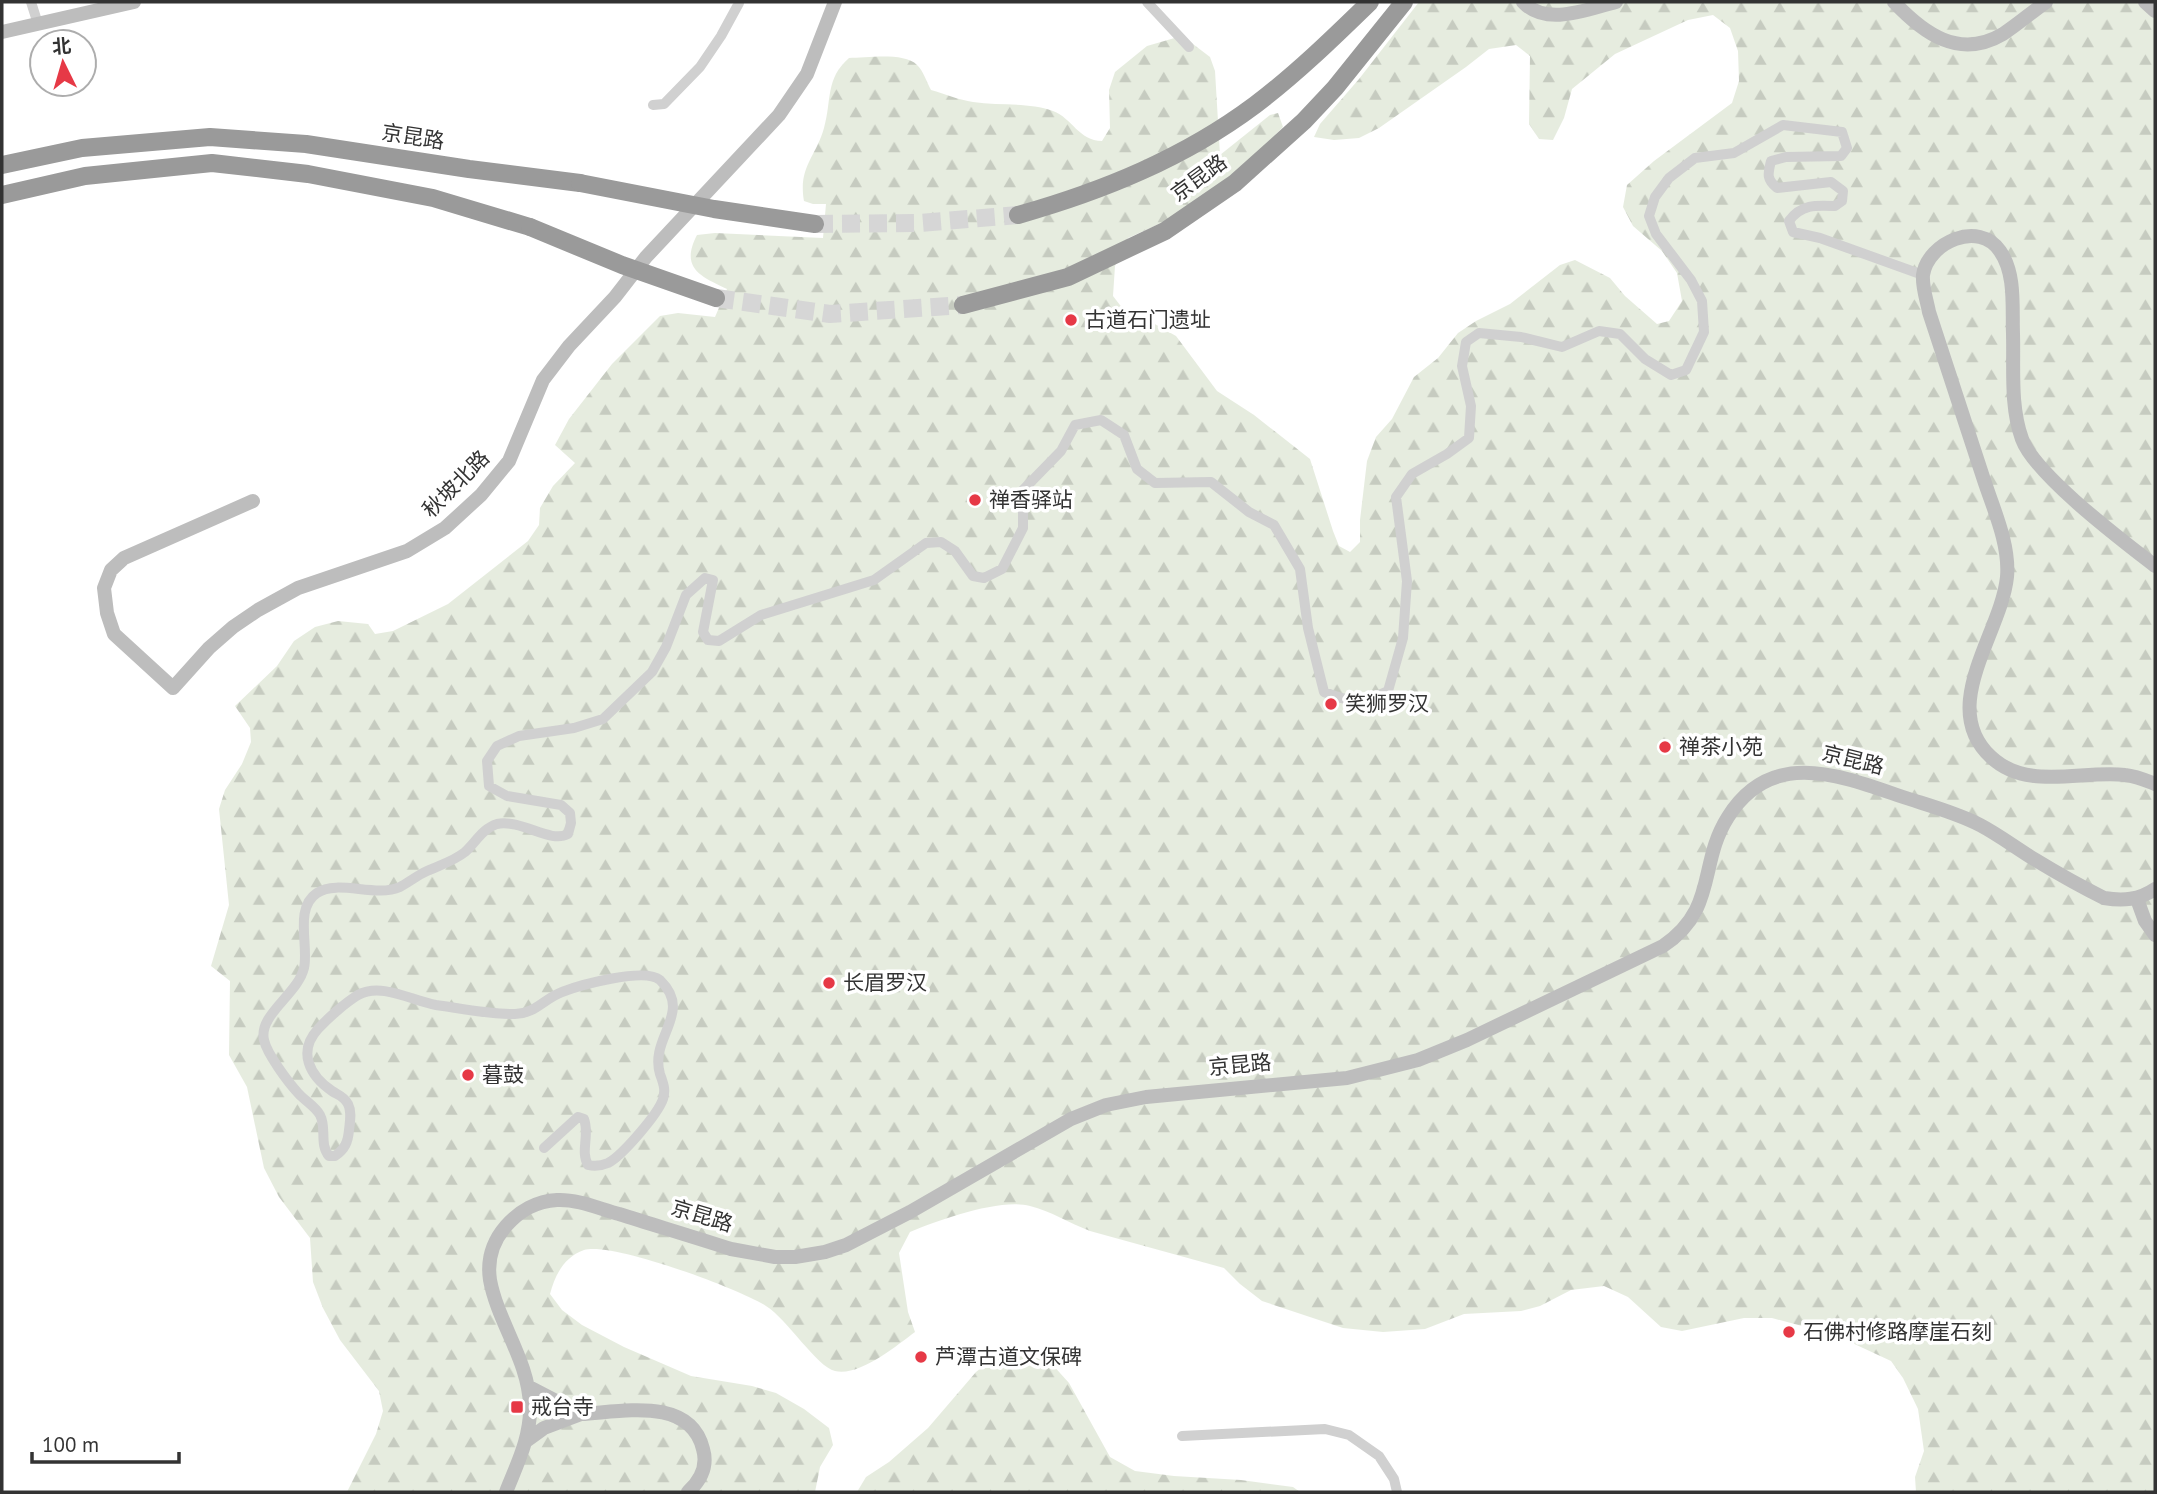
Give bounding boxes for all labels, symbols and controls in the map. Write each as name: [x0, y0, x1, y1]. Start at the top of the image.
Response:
north arrow: [28, 28, 98, 98]
text: 北: [51, 33, 72, 59]
street label: 京昆路: [380, 118, 446, 155]
street label: 京昆路: [1165, 148, 1232, 207]
place label: 古道石门遗址: [1085, 306, 1211, 333]
marker: 古道石门遗址: [1063, 312, 1079, 328]
street label: 秋坡北路: [416, 444, 495, 523]
place label: 禅香驿站: [989, 486, 1073, 513]
marker: 禅香驿站: [967, 492, 983, 508]
place label: 笑狮罗汉: [1345, 690, 1429, 717]
marker: 笑狮罗汉: [1323, 696, 1339, 712]
place label: 禅茶小苑: [1679, 733, 1763, 760]
marker: 禅茶小苑: [1657, 739, 1673, 755]
street label: 京昆路: [1819, 739, 1887, 780]
place label: 长眉罗汉: [843, 969, 927, 996]
marker: 长眉罗汉: [821, 975, 837, 991]
street label: 京昆路: [1207, 1048, 1273, 1081]
place label: 暮鼓: [482, 1061, 524, 1088]
marker: 暮鼓: [460, 1067, 476, 1083]
street label: 京昆路: [668, 1193, 736, 1238]
place label: 石佛村修路摩崖石刻: [1803, 1318, 1992, 1345]
marker: 石佛村修路摩崖石刻: [1781, 1324, 1797, 1340]
place label: 芦潭古道文保碑: [935, 1343, 1082, 1370]
marker: 芦潭古道文保碑: [913, 1349, 929, 1365]
place label: 戒台寺: [531, 1393, 594, 1420]
marker: 戒台寺: [509, 1399, 525, 1415]
scale bar: [32, 1420, 178, 1464]
text: 100 m: [42, 1431, 99, 1458]

